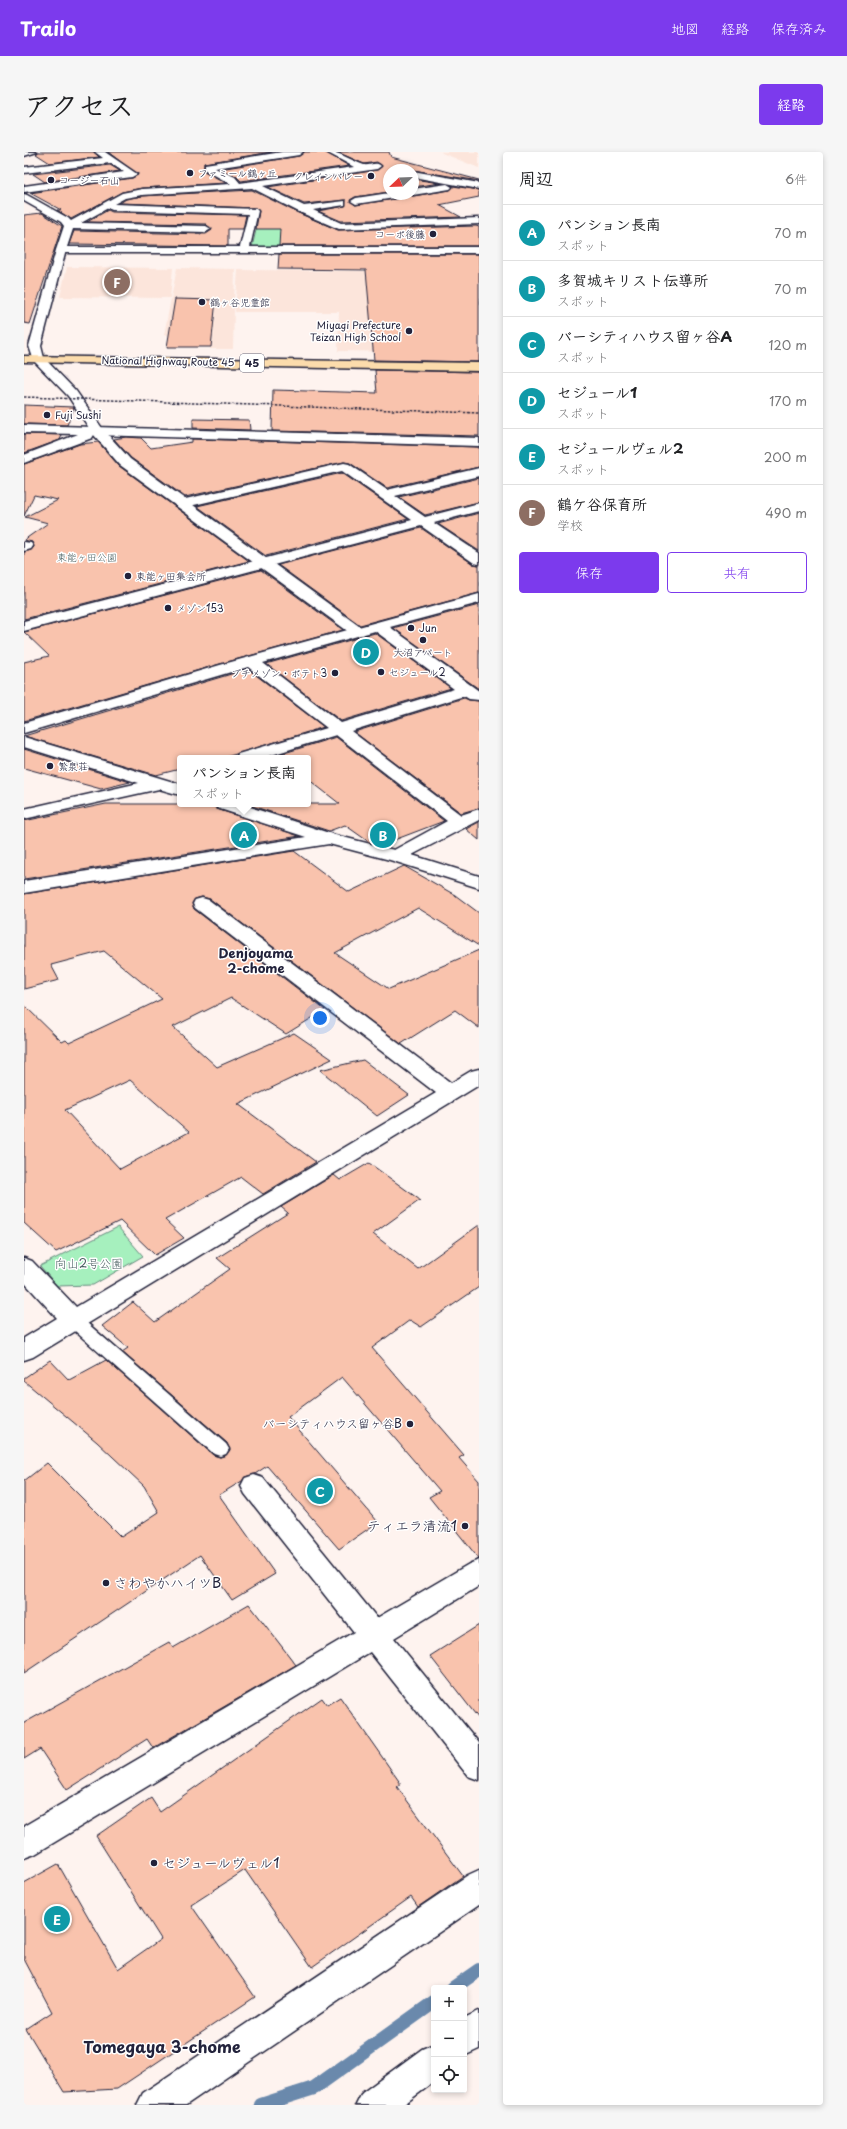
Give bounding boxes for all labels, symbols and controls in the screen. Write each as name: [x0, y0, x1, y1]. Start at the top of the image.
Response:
text: Trailo: [20, 14, 76, 42]
text: 地図: [671, 18, 699, 39]
text: 経路: [721, 18, 749, 39]
text: 保存済み: [771, 18, 827, 39]
text: アクセス: [24, 83, 134, 126]
button: 経路: [759, 84, 823, 125]
north arrow: [383, 164, 419, 200]
place label: ファミール鶴ヶ丘: [198, 165, 277, 180]
text: 周辺: [519, 165, 553, 191]
marker: ファミール鶴ヶ丘: [185, 168, 195, 178]
place label: クレインバレー: [293, 168, 363, 183]
text: 6件: [785, 169, 807, 188]
marker: クレインバレー: [366, 171, 376, 181]
place label: コージー石山: [59, 172, 119, 187]
marker: コージー石山: [46, 175, 56, 185]
text: パンション長南: [557, 212, 661, 235]
text: A: [527, 223, 537, 242]
text: 70 m: [774, 223, 807, 242]
place label: コーポ後藤: [375, 226, 425, 241]
marker: コーポ後藤: [428, 229, 438, 239]
text: スポット: [557, 235, 609, 254]
pin: F: [104, 267, 130, 297]
text: 多賀城キリスト伝導所: [557, 268, 708, 291]
text: B: [528, 279, 536, 298]
text: 70 m: [774, 279, 807, 298]
text: スポット: [557, 291, 609, 310]
place label: 鶴ヶ谷児童館: [210, 294, 270, 309]
marker: 鶴ヶ谷児童館: [197, 297, 207, 307]
place label: Miyagi Prefecture Teizan High School: [310, 317, 402, 344]
text: バーシティハウス留ヶ谷A: [557, 324, 732, 347]
marker: Miyagi Prefecture Teizan High School: [404, 326, 414, 336]
text: C: [527, 335, 537, 354]
text: 120 m: [768, 335, 807, 354]
text: スポット: [557, 347, 609, 366]
street label: National Highway Route 45: [101, 352, 235, 370]
road number: 45: [240, 354, 264, 372]
text: セジュール1: [557, 380, 637, 403]
text: D: [527, 391, 537, 410]
text: 170 m: [769, 391, 807, 410]
text: スポット: [557, 403, 609, 422]
place label: Fuji Sushi: [55, 407, 102, 422]
marker: Fuji Sushi: [42, 410, 52, 420]
text: セジュールヴェル2: [557, 436, 684, 459]
text: E: [528, 447, 536, 466]
text: 200 m: [764, 447, 807, 466]
text: スポット: [557, 459, 609, 478]
text: 鶴ケ谷保育所: [557, 492, 647, 515]
text: F: [528, 503, 536, 522]
text: 490 m: [765, 503, 807, 522]
text: 学校: [557, 515, 583, 534]
park label: 東能ヶ田公園: [57, 549, 117, 564]
button: 保存: [519, 552, 659, 593]
button: 共有: [667, 552, 807, 593]
place label: 東能ヶ田集会所: [136, 568, 206, 583]
marker: 東能ヶ田集会所: [123, 571, 133, 581]
place label: メゾン153: [176, 600, 224, 615]
marker: メゾン153: [163, 603, 173, 613]
place label: Jun: [419, 620, 437, 635]
marker: Jun: [406, 623, 416, 633]
marker: 大沼アパート: [418, 635, 428, 645]
pin: D: [353, 637, 379, 667]
place label: 大沼アパート: [393, 644, 453, 659]
place label: セジュール2: [389, 664, 445, 679]
place label: プチメゾン・ポテト3: [231, 665, 327, 680]
marker: セジュール2: [376, 667, 386, 677]
marker: プチメゾン・ポテト3: [330, 668, 340, 678]
popup: [177, 755, 311, 807]
place label: 繁泉荘: [58, 758, 88, 773]
text: パンション長南: [192, 760, 296, 783]
marker: 繁泉荘: [45, 761, 55, 771]
text: スポット: [192, 783, 244, 802]
pin: A: [231, 820, 257, 850]
pin: B: [370, 820, 396, 850]
district label: Denjoyama 2-chome: [219, 943, 293, 977]
your location: [310, 1008, 330, 1028]
park label: 向山2号公園: [55, 1254, 123, 1272]
place label: バーシティハウス留ヶ谷B: [263, 1414, 402, 1432]
marker: バーシティハウス留ヶ谷B: [405, 1419, 415, 1429]
pin: C: [307, 1476, 333, 1506]
place label: ティエラ清流1: [367, 1515, 457, 1536]
marker: ティエラ清流1: [460, 1521, 470, 1531]
place label: さわやかハイツB: [114, 1572, 221, 1593]
marker: さわやかハイツB: [101, 1578, 111, 1588]
place label: セジュールヴェル1: [162, 1852, 279, 1873]
marker: セジュールヴェル1: [149, 1858, 159, 1868]
pin: E: [44, 1904, 70, 1934]
map controls: [431, 1985, 467, 2093]
button: +: [431, 1985, 467, 2021]
button: −: [431, 2021, 467, 2057]
district label: Tomegaya 3-chome: [83, 2034, 241, 2058]
button: locate: [431, 2057, 467, 2093]

